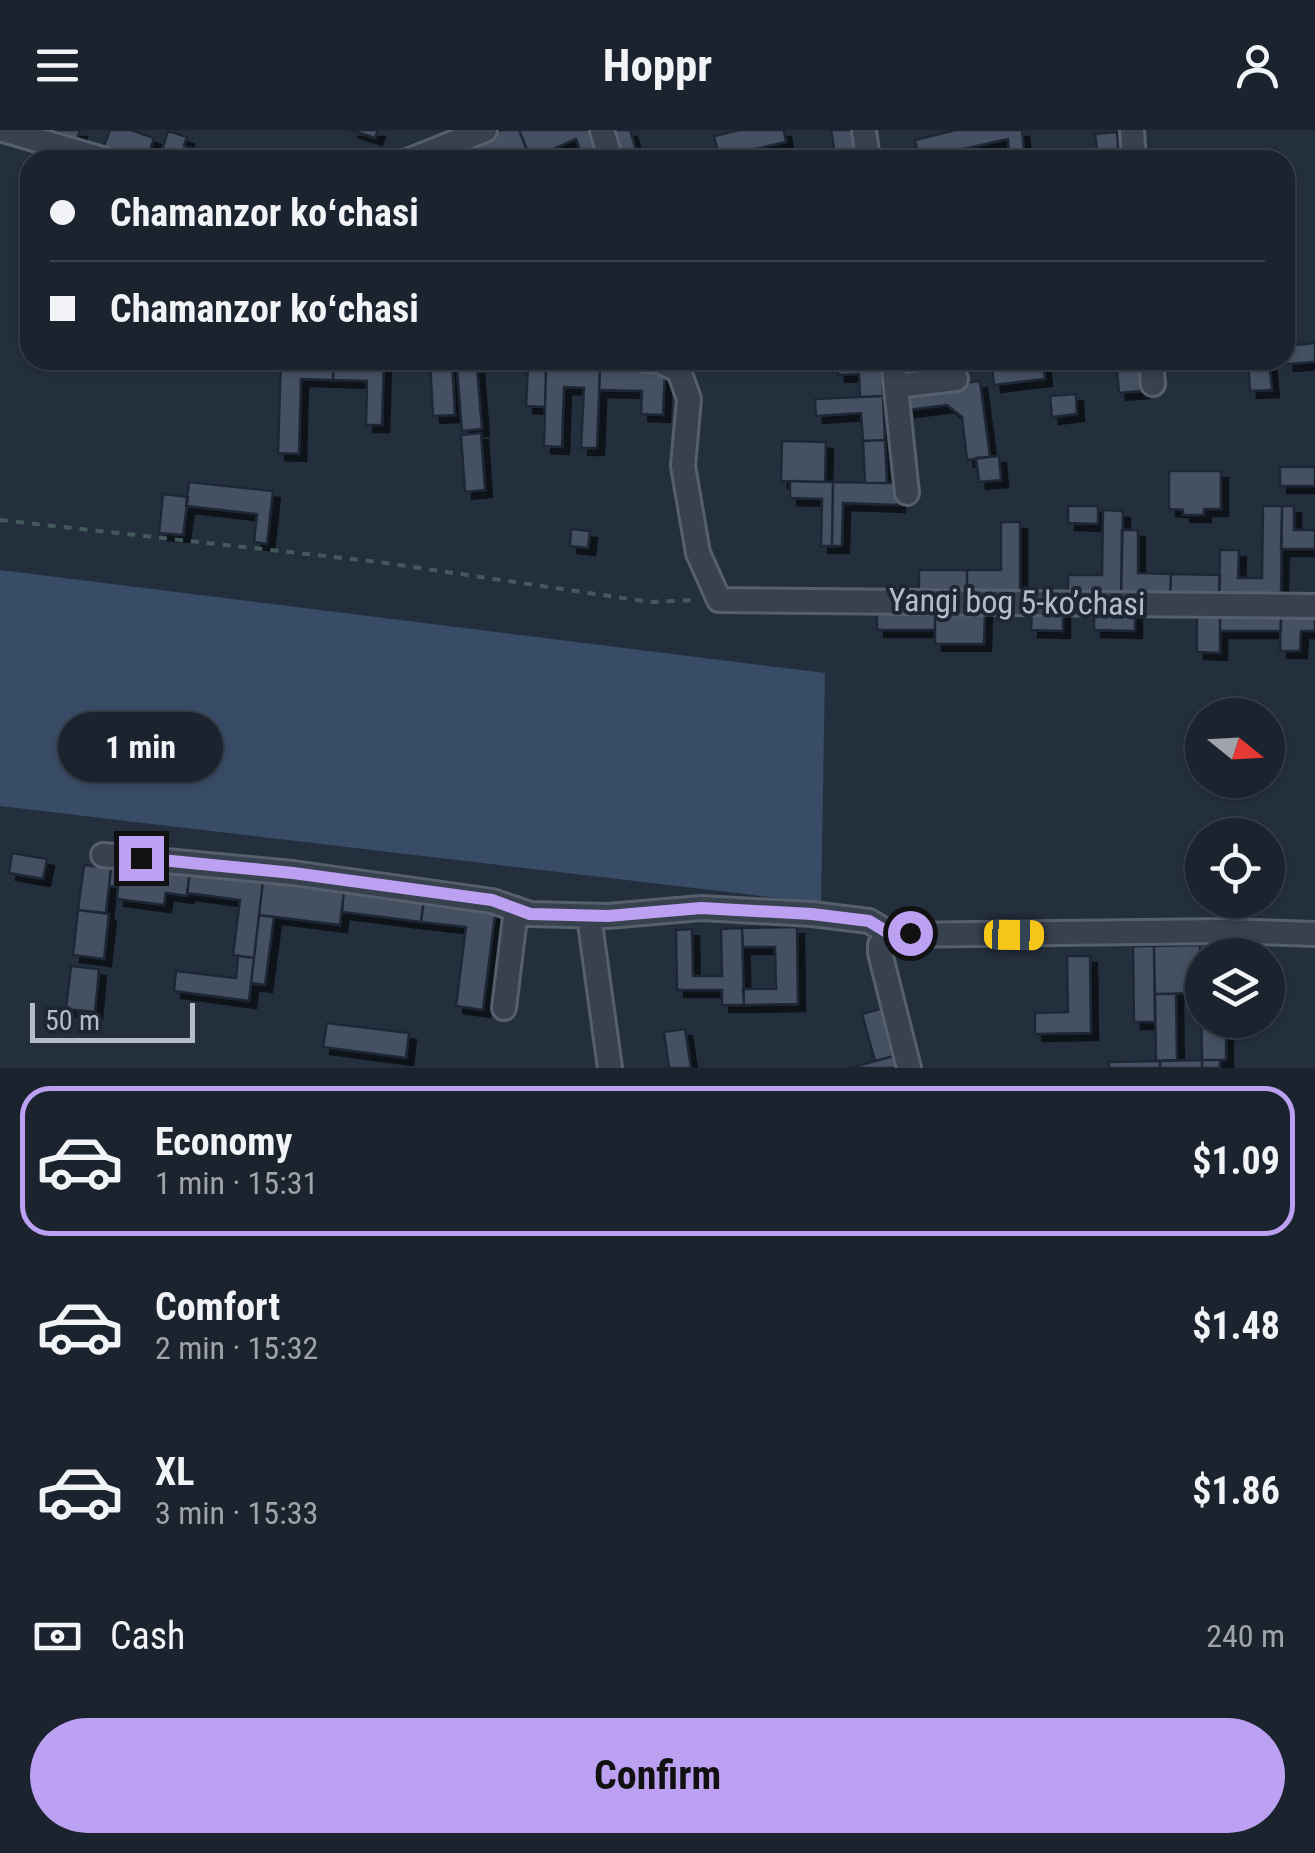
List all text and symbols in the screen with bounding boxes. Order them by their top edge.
icon: menu [30,38,85,93]
icon: person [1230,38,1285,93]
text: Hoppr [603,39,712,92]
text: Chamanzor koʻchasi [110,191,419,235]
text: Chamanzor koʻchasi [110,287,419,331]
street label: Yangi bog 5-koʼchasi [888,581,1146,623]
north arrow [1185,698,1285,798]
map controls [1185,698,1285,1038]
callout: 1 min [58,713,224,783]
text: 1 min [105,728,176,766]
button: locate [1185,818,1285,918]
route end [119,836,164,881]
route start [888,911,933,956]
car [984,919,1044,951]
button: layers [1185,938,1285,1038]
scale bar [30,998,195,1043]
text: 50 m [45,1004,100,1037]
icon: car [35,1116,125,1206]
text: Economy [155,1120,292,1164]
text: $1.09 [1192,1139,1280,1183]
text: 1 min · 15:31 [155,1164,318,1202]
icon: car [35,1281,125,1371]
text: Comfort [155,1285,280,1329]
text: $1.48 [1192,1304,1280,1348]
text: 2 min · 15:32 [155,1329,318,1367]
icon: car [35,1446,125,1536]
text: XL [155,1450,194,1494]
text: $1.86 [1192,1469,1280,1513]
text: 3 min · 15:33 [155,1494,318,1532]
icon: cash [30,1609,85,1664]
text: Cash [110,1614,185,1658]
text: 240 m [1206,1617,1285,1655]
button: Confirm [30,1718,1285,1833]

